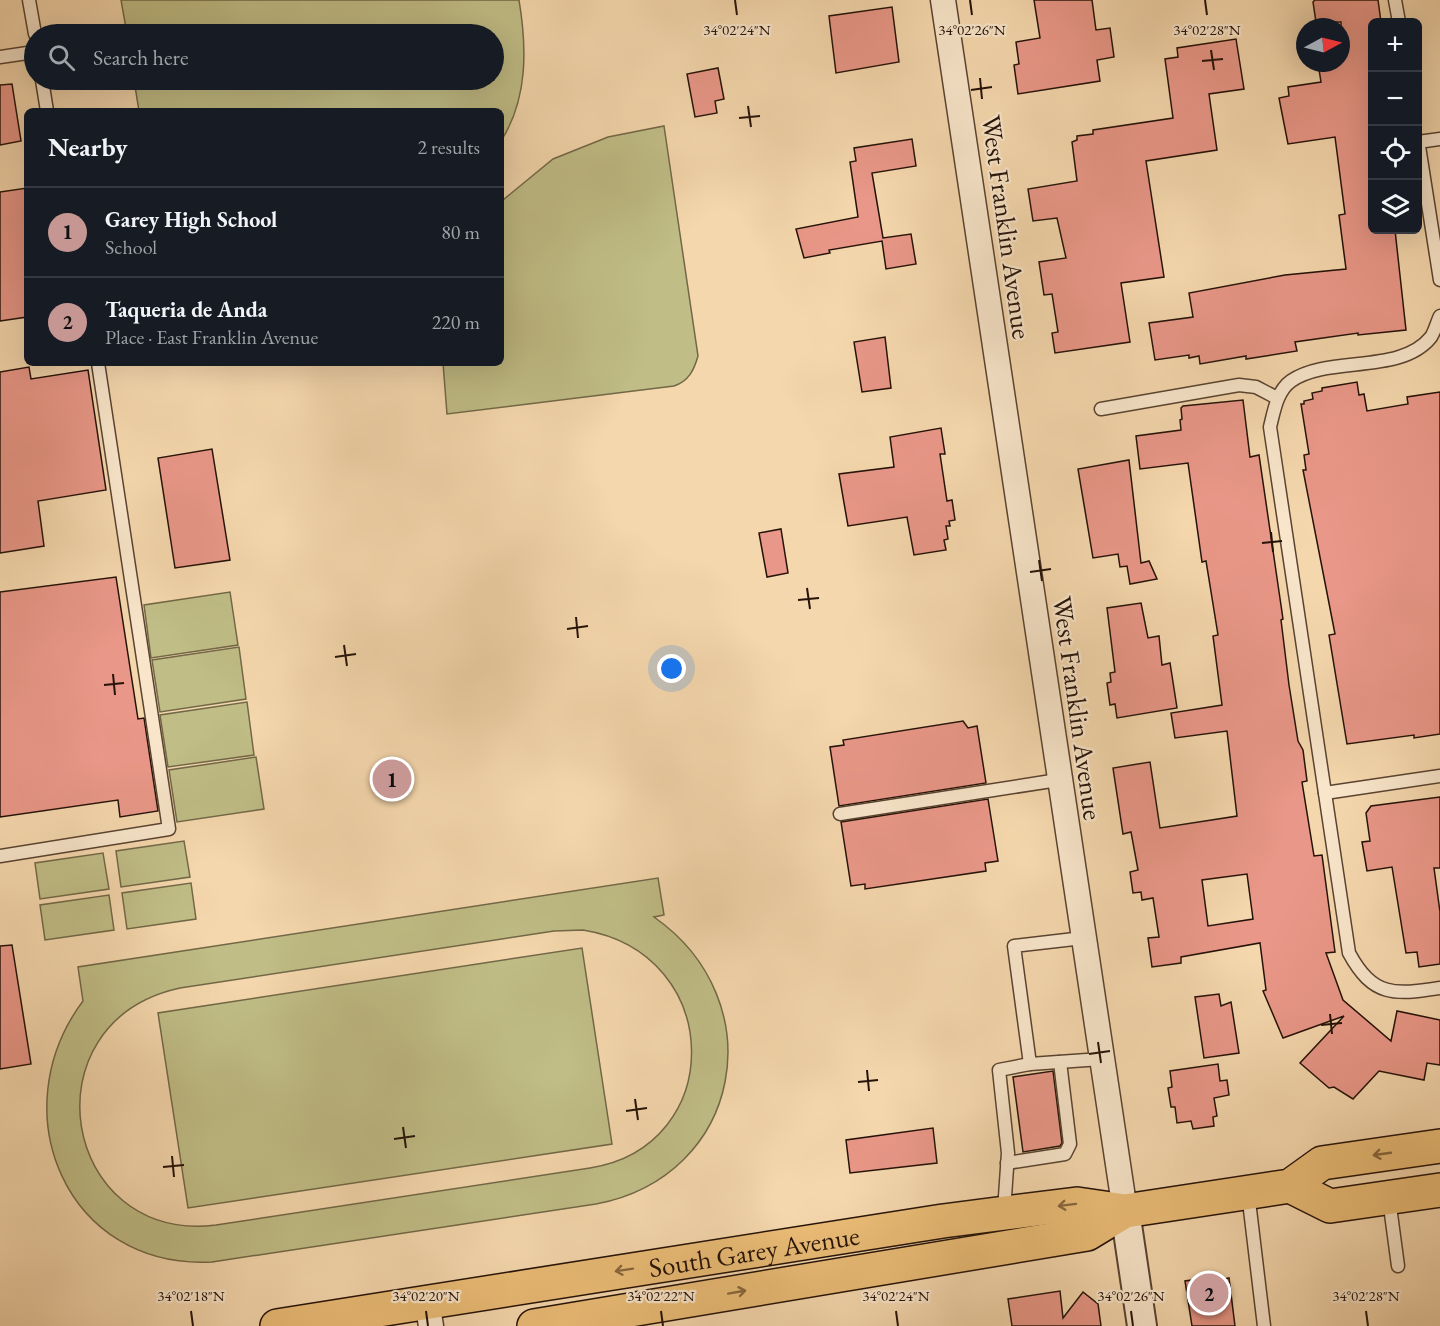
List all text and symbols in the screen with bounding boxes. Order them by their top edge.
north arrow [1296,18,1350,72]
map controls [1368,18,1422,234]
button: + [1368,18,1422,72]
text: 34°02'24"N [703,20,771,39]
text: 34°02'26"N [938,20,1006,39]
text: 34°02'28"N [1173,20,1241,39]
search box [24,24,504,90]
icon: search [45,41,78,74]
text: Search here [93,43,188,72]
button: − [1368,72,1422,126]
street label: West Franklin Avenue [974,113,1040,341]
button: locate [1368,126,1422,180]
text: Nearby [48,130,128,164]
text: 2 results [417,134,480,160]
button: layers [1368,180,1422,234]
text: Garey High School [105,205,277,234]
text: 1 [62,219,73,245]
text: 80 m [441,219,480,245]
text: School [105,234,157,260]
text: Taqueria de Anda [105,295,267,324]
text: 2 [62,309,73,335]
text: 220 m [432,309,480,335]
text: Place · East Franklin Avenue [105,324,318,350]
street label: West Franklin Avenue [1045,594,1111,822]
your location [657,654,686,683]
pin: 1 [372,756,412,802]
one-way arrow [1373,1149,1393,1160]
one-way arrow [1057,1200,1077,1211]
street label: South Garey Avenue [646,1217,862,1285]
one-way arrow [615,1264,635,1275]
pin: 2 [1190,1270,1228,1316]
text: 34°02'18"N [157,1286,225,1305]
text: 34°02'20"N [392,1286,460,1305]
text: 34°02'22"N [627,1286,695,1305]
one-way arrow [727,1286,746,1297]
text: 34°02'24"N [862,1286,930,1305]
text: 34°02'26"N [1097,1286,1165,1305]
text: 34°02'28"N [1332,1286,1400,1305]

